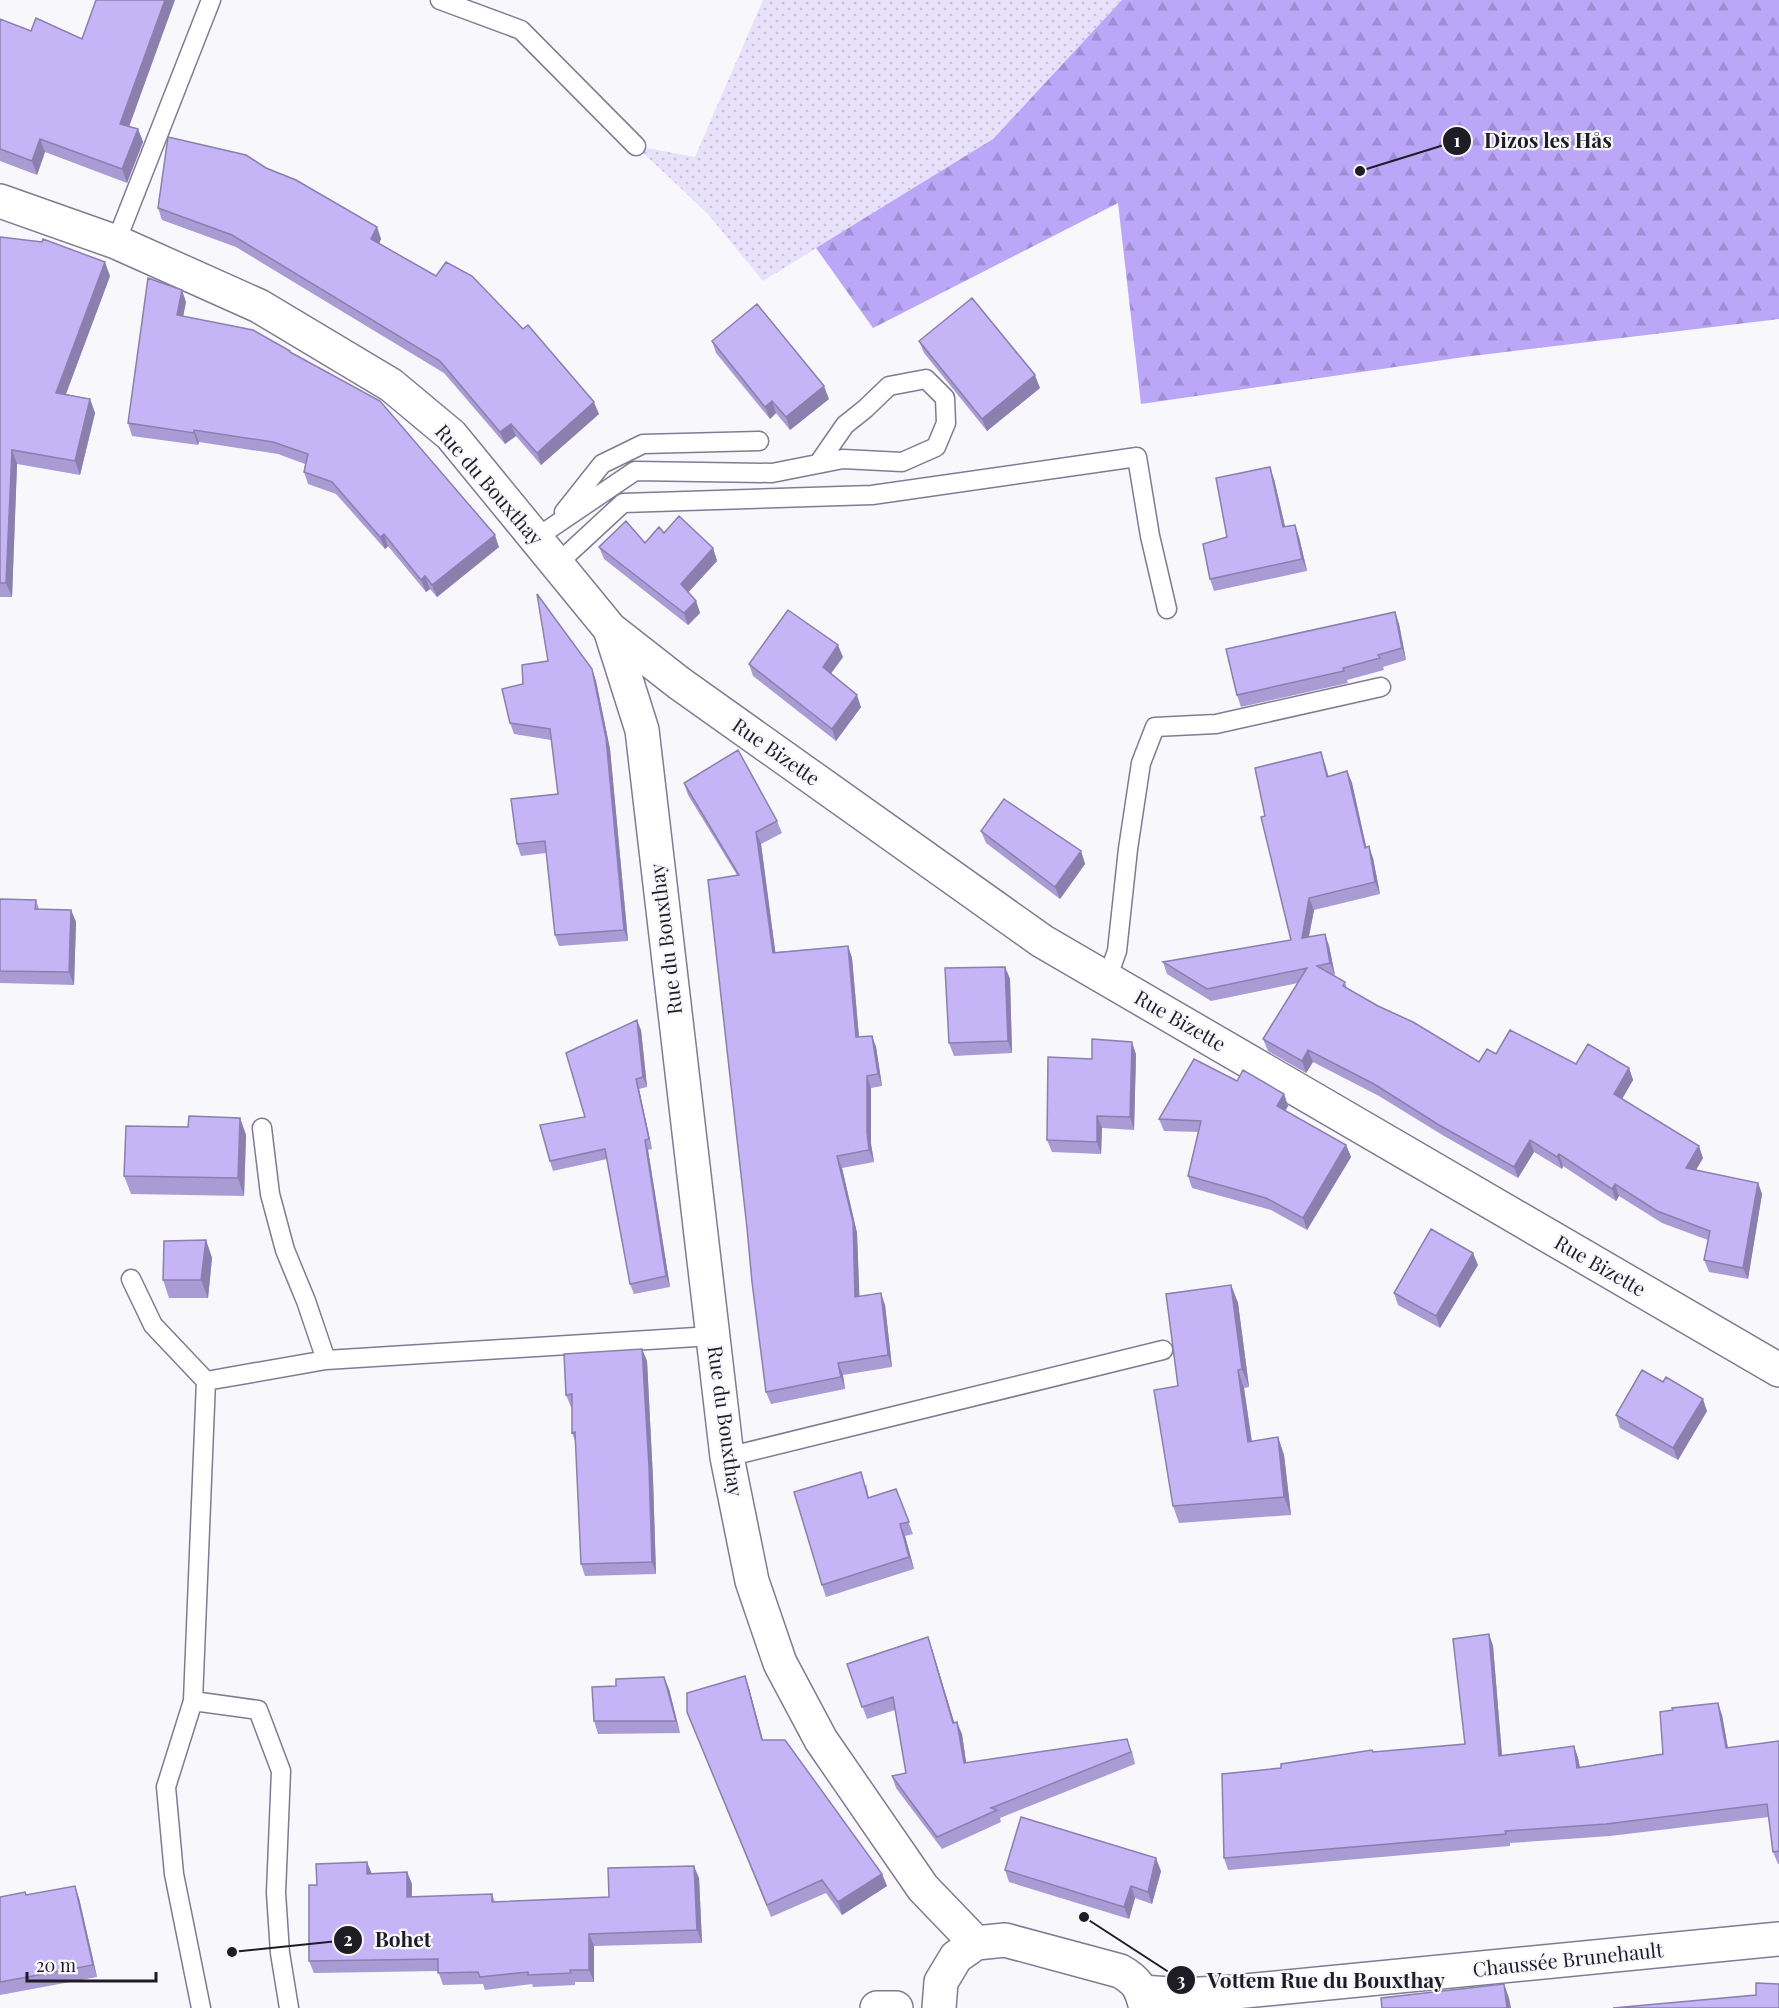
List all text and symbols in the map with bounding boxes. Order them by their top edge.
callout: Dizos les Hås [1442,121,1624,160]
text: Dizos les Hås [1484,125,1612,153]
text: 1 [1454,128,1461,152]
street label: Rue du Bouxthay [430,418,550,550]
street label: Rue Bizette [728,711,826,791]
street label: Rue du Bouxthay [642,862,687,1016]
street label: Rue Bizette [1130,983,1231,1057]
street label: Rue Bizette [1550,1228,1651,1302]
street label: Rue du Bouxthay [703,1344,750,1498]
callout: Bohet [333,1920,443,1959]
text: Bohet [375,1924,432,1952]
text: 2 [343,1927,353,1951]
street label: Chaussée Brunehault [1471,1935,1665,1982]
scale bar [27,1945,156,1983]
text: 20 m [36,1953,76,1977]
callout: Vottem Rue du Bouxthay [1166,1961,1457,2000]
text: Vottem Rue du Bouxthay [1206,1965,1445,1993]
text: 3 [1177,1968,1186,1992]

